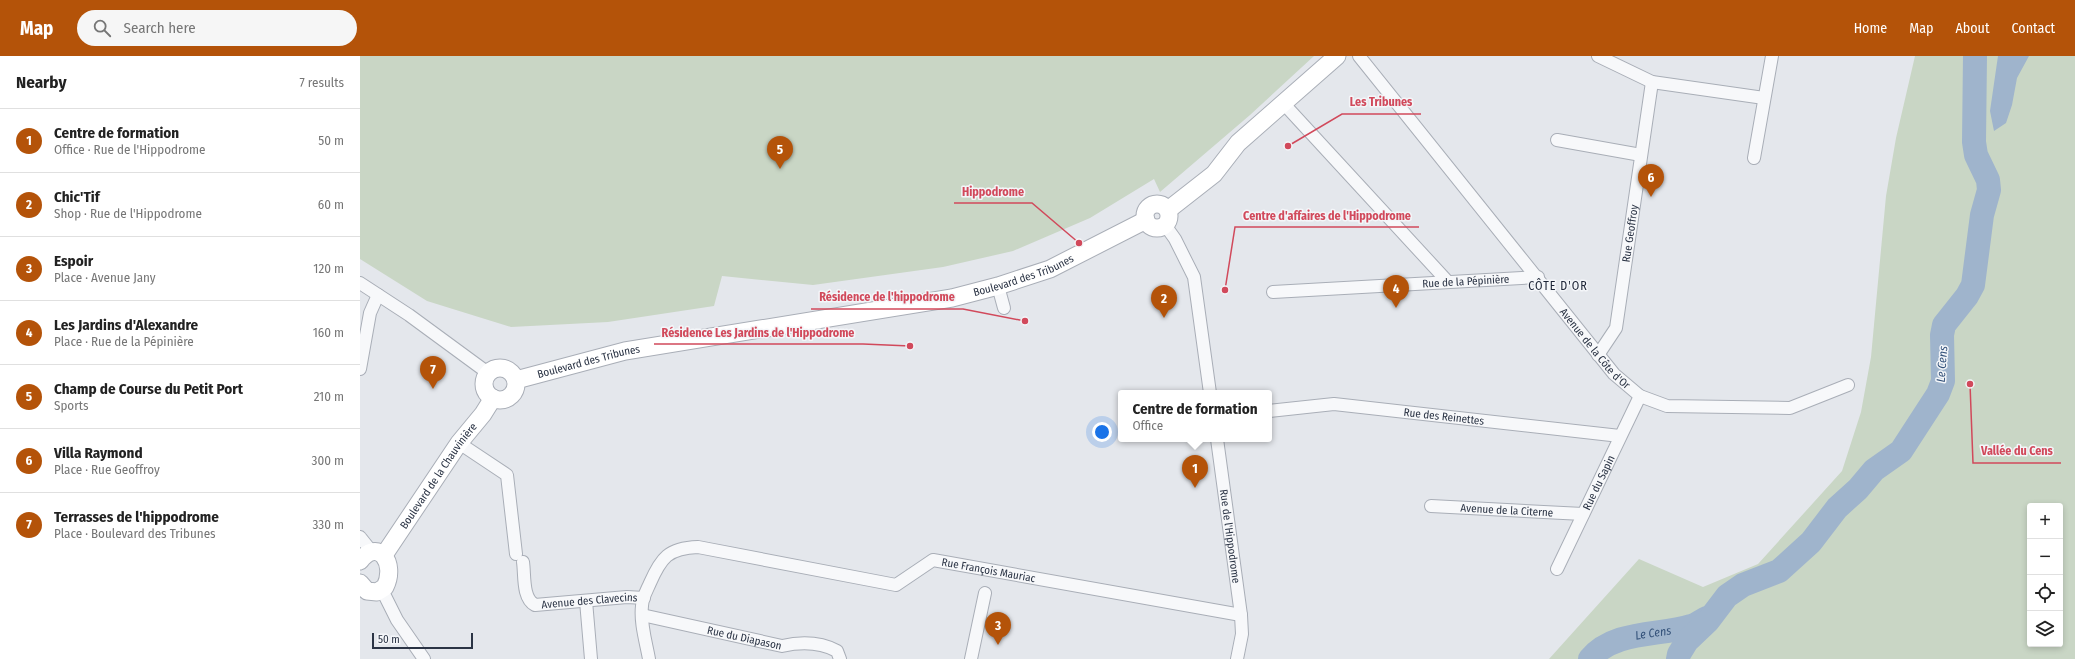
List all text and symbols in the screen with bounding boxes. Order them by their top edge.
search box [77,10,357,46]
text: Map [20,17,53,40]
icon: search [91,17,113,39]
text: Search here [123,19,196,37]
text: Home [1854,20,1887,37]
text: Map [1909,20,1933,37]
text: About [1955,20,1990,37]
text: Contact [2012,20,2055,37]
text: Nearby [16,72,67,93]
text: 7 results [300,75,344,90]
callout: Les Tribunes [1342,90,1421,114]
text: Les Tribunes [1350,95,1413,109]
text: Centre de formation [54,124,179,142]
text: 1 [26,133,32,148]
text: 50 m [318,133,344,148]
pin: 5 [767,136,793,169]
text: Office · Rue de l'Hippodrome [54,142,205,157]
pin: 6 [1638,164,1664,197]
callout: Hippodrome [954,179,1032,203]
text: Hippodrome [962,185,1024,199]
text: Chic'Tif [54,188,100,206]
text: 2 [26,197,32,212]
text: 60 m [318,197,344,212]
callout: Centre d'affaires de l'Hippodrome [1235,203,1419,227]
street label: Rue Geoffroy [1620,204,1641,263]
text: Shop · Rue de l'Hippodrome [54,206,202,221]
text: Centre d'affaires de l'Hippodrome [1243,209,1411,223]
text: Espoir [54,252,93,270]
street label: Boulevard des Tribunes [972,252,1076,299]
text: 3 [26,261,32,276]
text: 120 m [313,261,344,276]
text: Place · Avenue Jany [54,270,156,285]
street label: Rue de la Pépinière [1422,273,1510,291]
pin: 4 [1383,275,1409,308]
district label: CÔTE D'OR [1528,278,1588,293]
callout: Résidence de l'hippodrome [811,285,963,309]
pin: 2 [1151,285,1177,318]
text: Résidence de l'hippodrome [819,290,955,304]
street label: Avenue de la Côte d'Or [1557,306,1633,392]
text: Les Jardins d'Alexandre [54,316,198,334]
callout: Résidence Les Jardins de l'Hippodrome [654,320,863,344]
text: 4 [26,325,32,340]
text: 160 m [313,325,344,340]
text: Résidence Les Jardins de l'Hippodrome [662,326,854,340]
text: Place · Rue de la Pépinière [54,334,194,349]
street label: Boulevard des Tribunes [536,343,641,381]
water label: Le Cens [1934,345,1950,383]
pin: 7 [420,356,446,389]
text: Champ de Course du Petit Port [54,380,243,398]
text: 5 [26,389,32,404]
text: 210 m [314,389,344,404]
popup [1118,390,1272,442]
text: Sports [54,398,89,413]
text: Centre de formation [1132,400,1258,418]
street label: Rue des Reinettes [1403,406,1485,428]
text: Office [1132,418,1163,433]
street label: Boulevard de la Chauvinière [397,421,480,531]
your location [1092,422,1112,442]
callout: Vallée du Cens [1973,439,2061,463]
text: Villa Raymond [54,444,143,462]
text: Vallée du Cens [1980,444,2054,458]
text: 6 [26,453,32,468]
text: 300 m [312,453,344,468]
street label: Rue du Sapin [1580,453,1618,512]
pin: 1 [1182,455,1208,488]
text: Place · Rue Geoffroy [54,462,160,477]
street label: Rue de l'Hippodrome [1217,488,1243,584]
street label: Avenue de la Citerne [1460,502,1554,519]
map controls [2027,503,2063,647]
button: + [2027,503,2063,539]
text: Terrasses de l'hippodrome [54,508,219,526]
text: 7 [26,517,32,532]
text: 330 m [312,517,344,532]
text: Place · Boulevard des Tribunes [54,526,216,541]
button: − [2027,539,2063,575]
street label: Rue François Mauriac [941,556,1037,585]
button: locate [2027,575,2063,611]
street label: Avenue des Clavecins [541,591,638,611]
button: layers [2027,611,2063,647]
pin: 3 [985,612,1011,645]
water label: Le Cens [1634,623,1672,643]
street label: Rue du Diapason [706,624,783,653]
scale bar [372,631,473,650]
text: 50 m [378,633,400,646]

